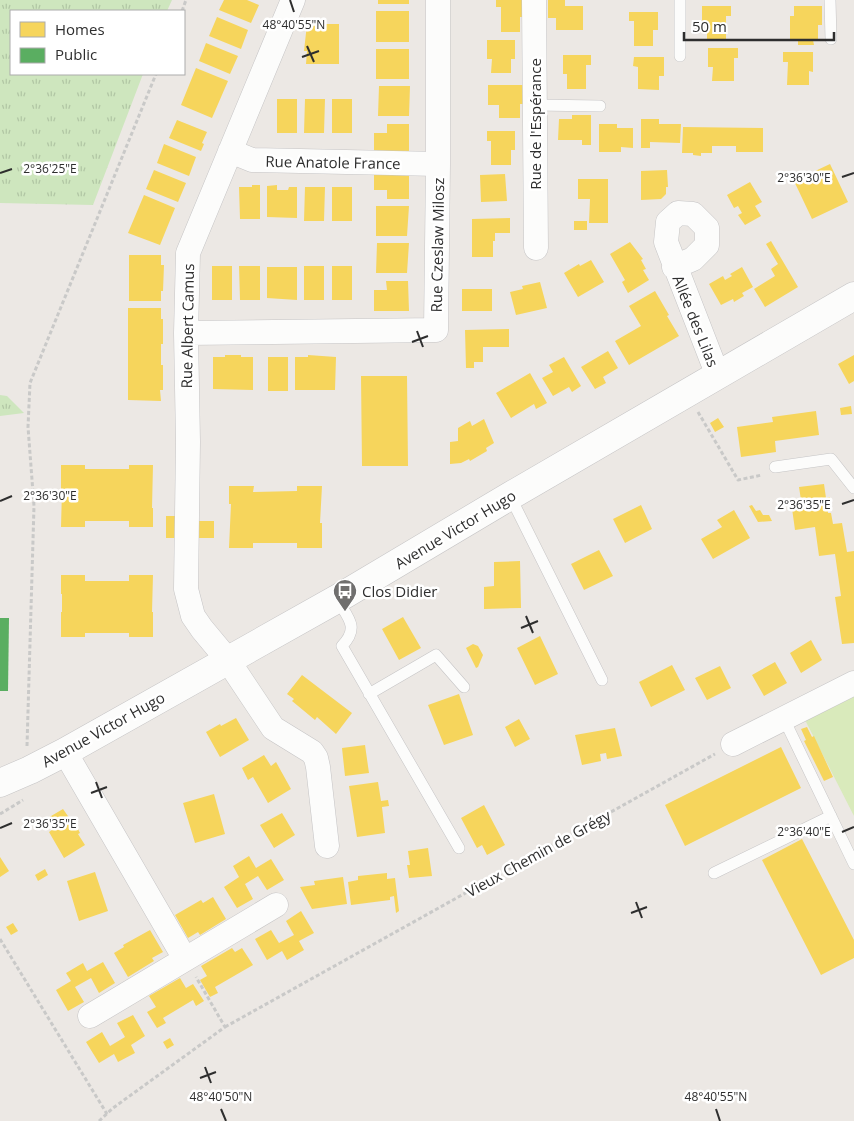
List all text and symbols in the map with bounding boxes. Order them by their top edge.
legend [10,10,185,75]
scale bar [684,10,834,42]
text: 48°40'55"N [263,16,325,33]
text: 50 m [692,16,727,36]
text: Homes [55,19,105,39]
text: Public [55,44,97,64]
street label: Rue de l'Espérance [525,58,545,190]
street label: Rue Anatole France [265,151,401,173]
text: 2°36'25"E [23,160,77,177]
text: 2°36'30"E [777,169,831,186]
street label: Rue Czeslaw Milosz [426,177,448,313]
street label: Rue Albert Camus [176,263,198,389]
street label: Allée des Lilas [668,272,724,370]
street label: Avenue Victor Hugo [391,485,519,573]
text: 2°36'30"E [23,487,77,504]
text: 2°36'35"E [777,496,831,513]
bus stop icon: Clos Didier [332,578,358,612]
place label: Clos Didier [362,581,438,601]
street label: Avenue Victor Hugo [38,687,168,771]
street label: Vieux Chemin de Grégy [462,805,614,901]
text: 2°36'35"E [23,815,77,832]
text: 2°36'40"E [777,823,831,840]
text: 48°40'50"N [190,1088,252,1105]
text: 48°40'55"N [685,1088,747,1105]

